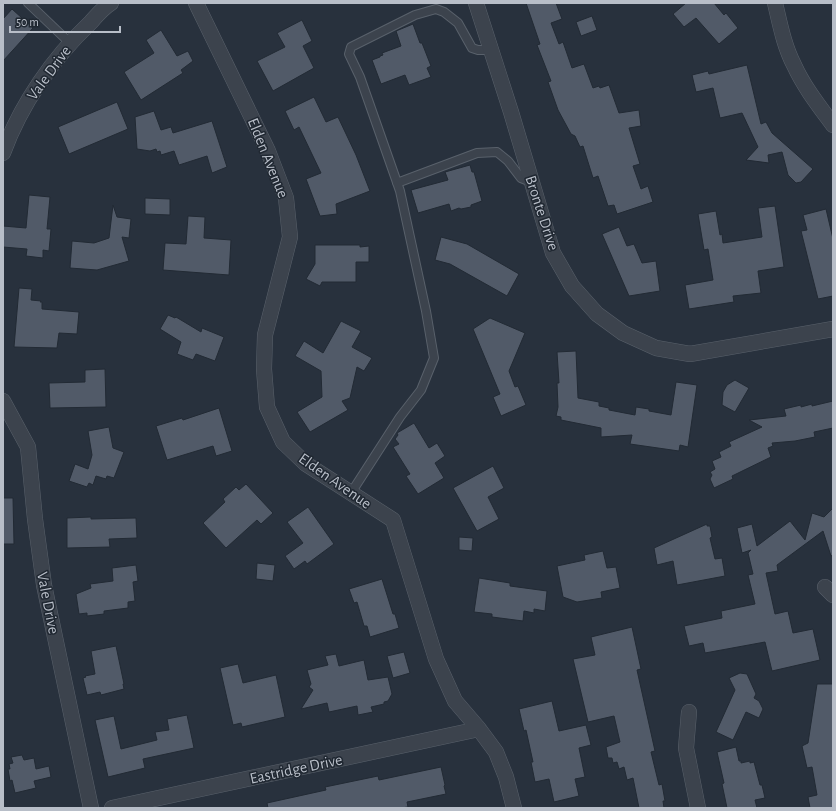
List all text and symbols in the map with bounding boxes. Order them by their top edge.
scale bar [10,8,120,34]
text: 50 m [16,16,39,28]
street label: Vale Drive [24,43,74,103]
street label: Elden Avenue [245,116,291,200]
street label: Bronte Drive [522,174,562,252]
street label: Elden Avenue [296,450,374,512]
street label: Vale Drive [34,571,62,635]
street label: Eastridge Drive [248,751,344,787]

